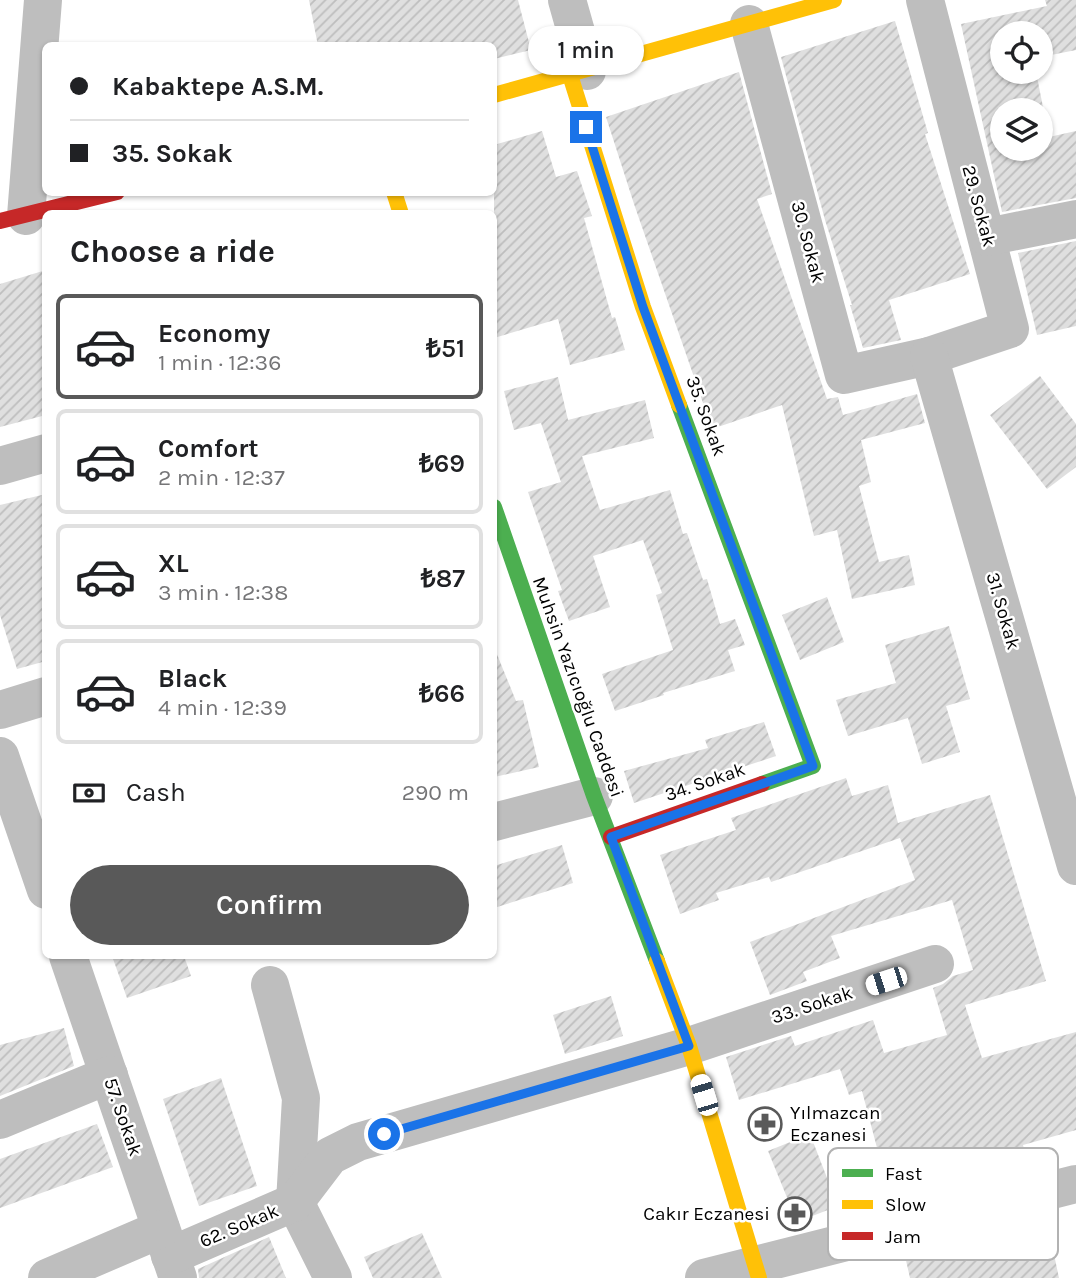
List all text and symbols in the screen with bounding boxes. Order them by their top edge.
map controls [990,21,1053,161]
button: locate [990,21,1053,84]
callout: 1 min [528,25,644,74]
text: 1 min [557,37,615,64]
text: Kabaktepe A.S.M. [112,71,323,102]
button: layers [990,98,1053,161]
route end [570,111,602,143]
text: 35. Sokak [112,138,233,169]
street label: 29. Sokak [958,163,1001,250]
street label: 30. Sokak [786,199,830,286]
text: Choose a ride [70,233,275,270]
icon: car [74,315,137,378]
text: Economy [158,318,270,349]
text: ₺51 [426,333,465,364]
text: 1 min · 12:36 [158,349,281,376]
street label: 35. Sokak [681,373,731,459]
icon: car [74,430,137,493]
text: Comfort [158,433,259,464]
text: ₺69 [419,448,465,479]
text: 2 min · 12:37 [158,464,285,491]
icon: car [74,545,137,608]
text: XL [158,548,189,579]
text: ₺87 [421,563,465,594]
street label: 31. Sokak [982,570,1025,652]
street label: Muhsin Yazıcıoğlu Caddesi [528,574,628,800]
text: 3 min · 12:38 [158,579,288,606]
icon: car [74,660,137,723]
text: Black [158,663,227,694]
text: ₺66 [419,678,465,709]
text: 4 min · 12:39 [158,694,287,721]
street label: 34. Sokak [662,758,748,806]
icon: cash [70,774,108,812]
text: Cash [126,777,186,808]
text: 290 m [402,779,469,806]
button: Confirm [70,865,469,945]
car [863,965,910,997]
street label: 33. Sokak [769,981,856,1028]
car [688,1072,721,1118]
street label: 57. Sokak [99,1075,147,1159]
place label: Yılmazcan Eczanesi [790,1102,880,1146]
pharmacy icon: Yılmazcan Eczanesi [746,1105,784,1143]
route start [368,1118,400,1150]
legend [828,1148,1058,1260]
text: Fast [885,1163,922,1185]
text: Slow [885,1194,926,1216]
pharmacy icon: Cakır Eczanesi [776,1195,814,1233]
street label: 62. Sokak [196,1199,282,1252]
place label: Cakır Eczanesi [643,1203,770,1225]
text: Jam [885,1226,921,1248]

